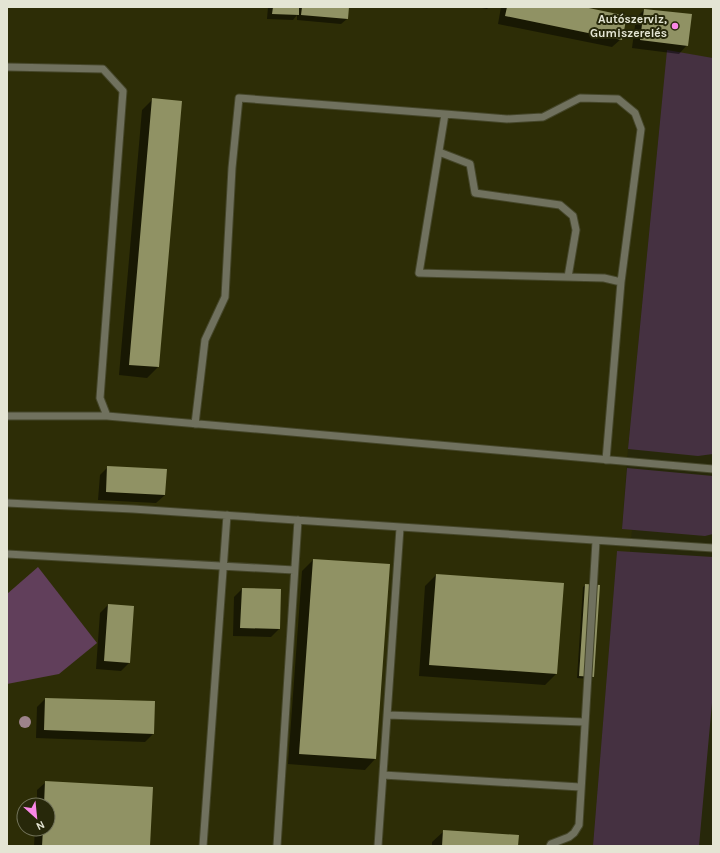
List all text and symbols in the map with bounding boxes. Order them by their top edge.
place label: Autószerviz, Gumiszerelés [590,12,667,40]
marker: Autószerviz, Gumiszerelés [670,21,680,31]
north arrow [16,797,56,837]
text: N [34,818,47,833]

